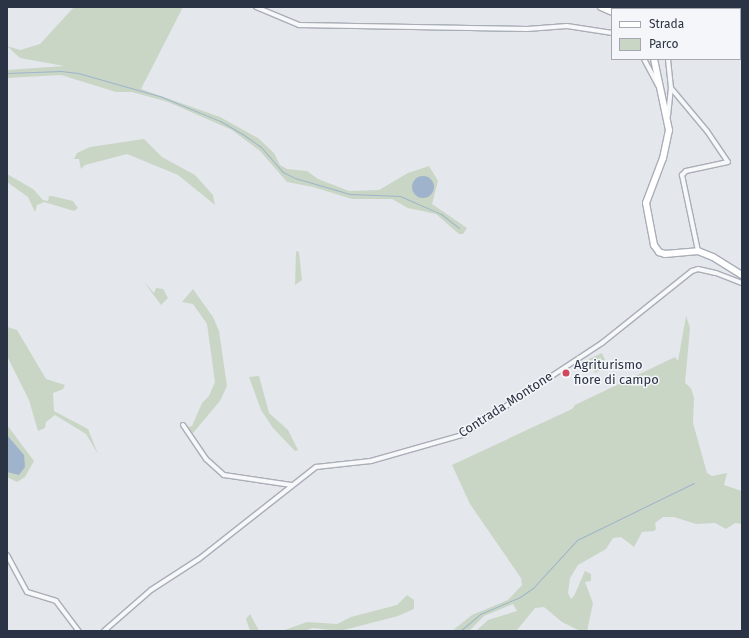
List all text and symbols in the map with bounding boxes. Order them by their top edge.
legend [611,8,741,60]
text: Strada [649,17,684,31]
text: Parco [649,37,679,51]
place label: Agriturismo fiore di campo [574,358,659,389]
marker: Agriturismo fiore di campo [561,368,571,378]
street label: Contrada Montone [456,369,556,441]

